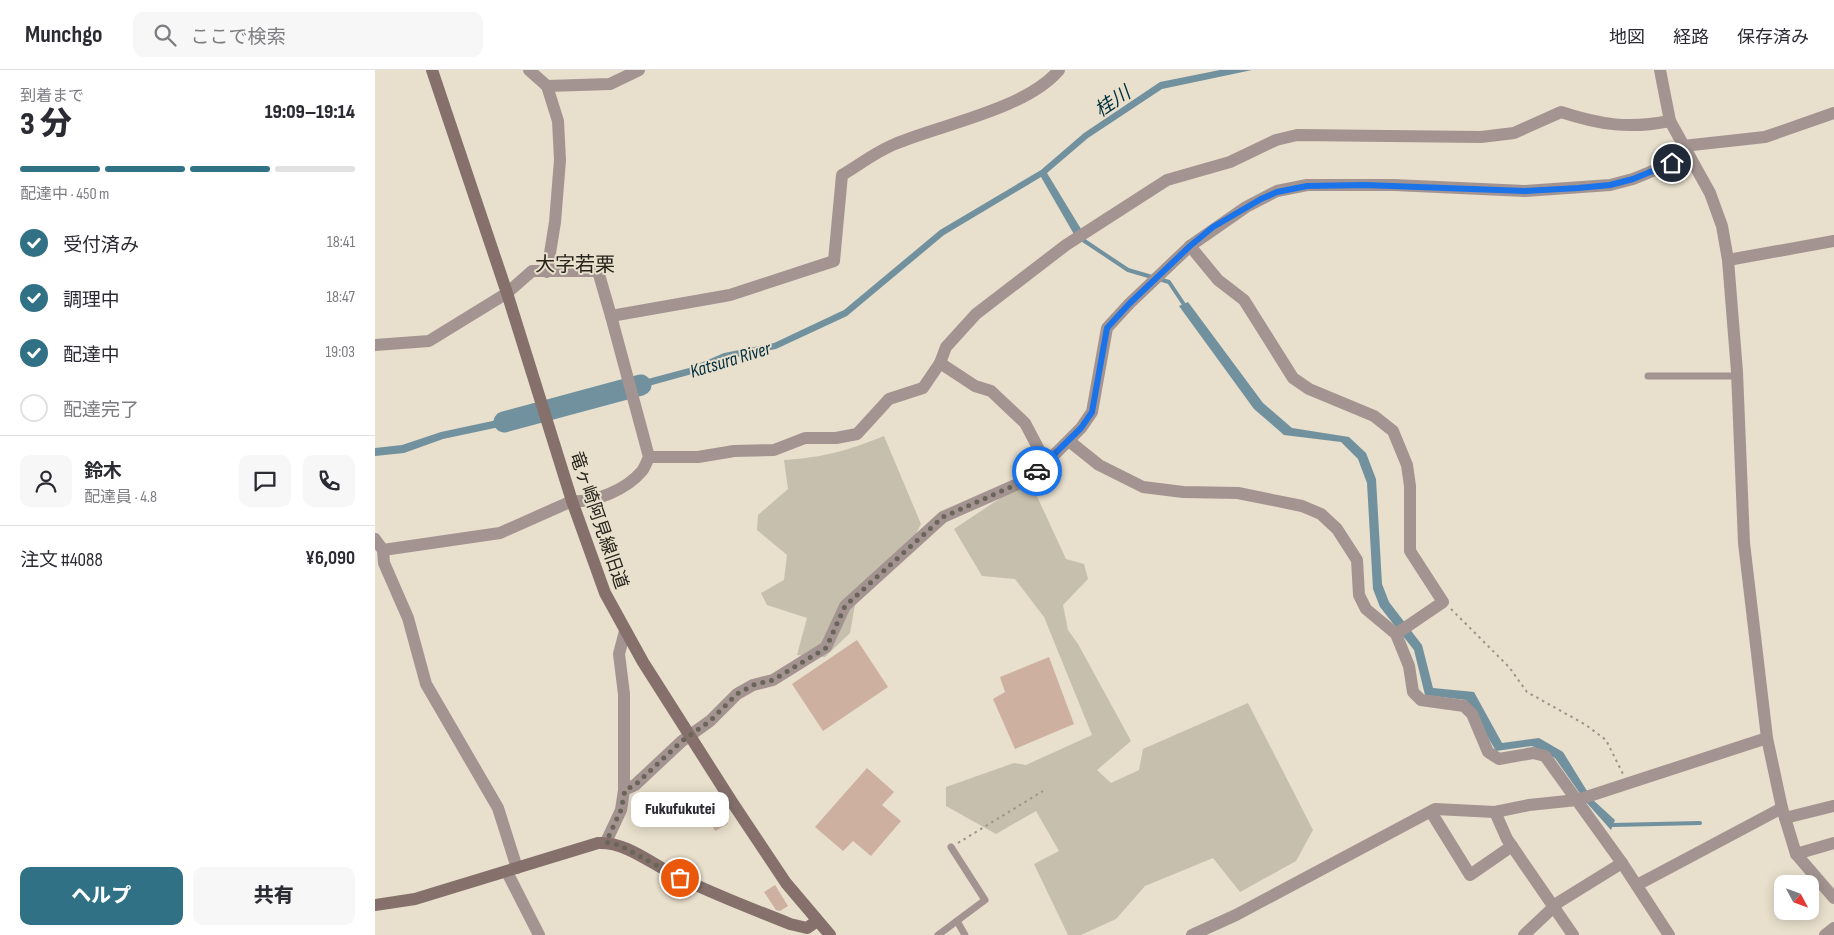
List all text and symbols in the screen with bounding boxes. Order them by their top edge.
search box [133,12,483,57]
text: Munchgo [25,20,103,49]
icon: search [151,21,179,49]
text: ここで検索 [191,26,286,49]
text: 地図 [1609,27,1645,48]
text: 経路 [1673,27,1709,48]
text: 保存済み [1737,27,1809,48]
water label: 桂川 [1091,81,1137,122]
text: 到着まで [20,87,84,106]
text: 19:09–19:14 [265,101,355,124]
text: 3 分 [20,105,72,144]
pin [1651,142,1693,184]
icon: home [1658,149,1686,177]
text: 配達中 · 450 m [20,185,109,204]
icon: check [20,229,48,257]
text: 18:41 [327,233,355,252]
text: 受付済み [63,234,139,257]
district label: 大字若栗 [535,253,615,277]
icon: check [20,284,48,312]
text: 18:47 [326,288,355,307]
text: 調理中 [63,289,120,312]
water label: Katsura River [687,337,774,384]
icon: check [20,339,48,367]
text: 19:03 [325,343,355,362]
text: 配達中 [63,344,120,367]
text: 配達完了 [63,399,139,422]
courier [1012,446,1062,496]
street label: 竜ヶ崎阿見線旧道 [565,449,632,592]
button: person [20,455,72,507]
button: chat [239,455,291,507]
button: phone [303,455,355,507]
icon: car [1023,457,1051,485]
text: 鈴木 [84,460,122,483]
text: 配達員 · 4.8 [84,488,157,507]
text: ¥6,090 [305,547,355,570]
text: 注文 #4088 [20,549,103,572]
callout: Fukufukutei [631,793,729,828]
text: Fukufukutei [645,800,715,819]
pin [659,857,701,899]
icon: bag [666,864,694,892]
button: ヘルプ [20,867,183,925]
button: 共有 [193,867,355,925]
north arrow [1774,875,1819,920]
map controls [1774,875,1819,920]

